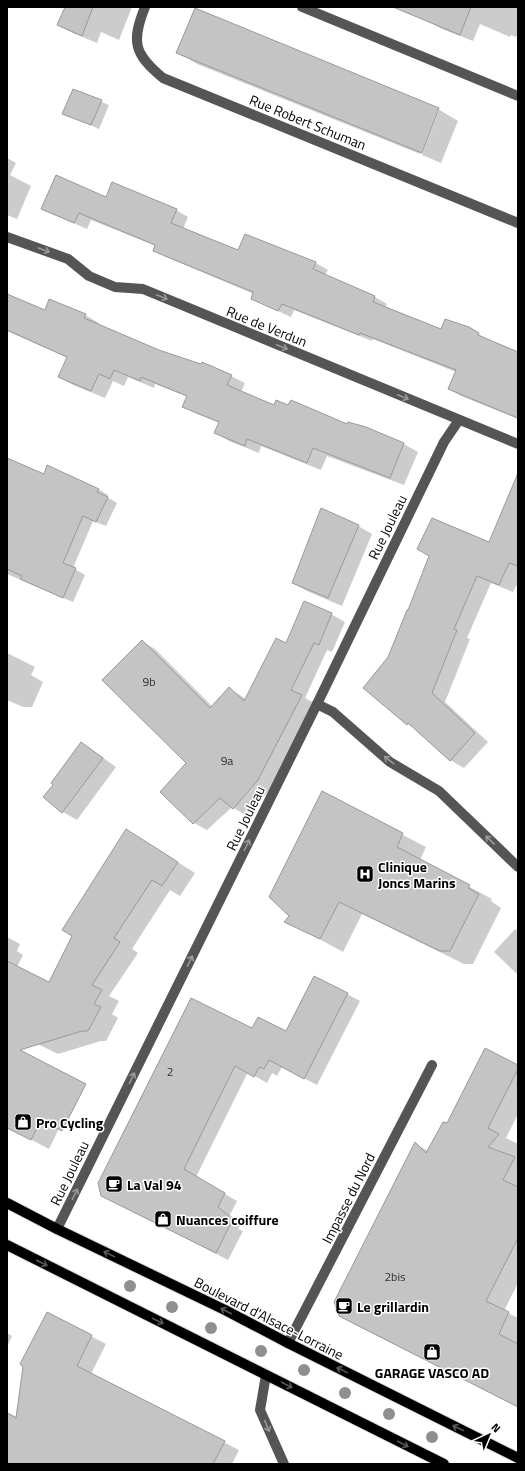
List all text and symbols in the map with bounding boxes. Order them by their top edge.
street label: Rue Robert Schuman [246,89,370,155]
one-way arrow [37,247,50,254]
one-way arrow [156,294,168,302]
street label: Rue de Verdun [223,300,311,352]
one-way arrow [276,344,288,351]
one-way arrow [396,393,408,401]
street label: Rue Jouleau [362,491,412,563]
house number: 9b [142,672,156,691]
house number: 9a [221,751,233,770]
one-way arrow [383,756,394,765]
street label: Rue Jouleau [220,782,270,854]
one-way arrow [485,835,495,845]
one-way arrow [244,839,251,851]
place label: Clinique Joncs Marins [378,856,456,893]
hospital icon: Clinique Joncs Marins [355,864,375,884]
one-way arrow [187,955,194,967]
house number: 2 [167,1062,173,1081]
one-way arrow [129,1072,136,1084]
shop icon: Pro Cycling [13,1112,33,1132]
place label: Pro Cycling [36,1112,104,1133]
street label: Rue Jouleau [44,1137,94,1209]
street label: Impasse du Nord [316,1149,380,1247]
cafe icon: La Val 94 [104,1174,124,1194]
place label: La Val 94 [127,1174,182,1195]
one-way arrow [71,1189,79,1201]
shop icon: Nuances coiffure [153,1209,173,1229]
place label: Nuances coiffure [176,1209,279,1230]
one-way arrow [103,1250,115,1257]
one-way arrow [36,1260,48,1267]
house number: 2bis [384,1267,406,1286]
street label: Boulevard d'Alsace-Lorraine [191,1271,347,1365]
cafe icon: Le grillardin [334,1296,354,1316]
place label: Le grillardin [357,1296,429,1317]
one-way arrow [220,1307,232,1314]
one-way arrow [152,1318,164,1325]
shop icon: GARAGE VASCO AD [422,1342,442,1362]
place label: GARAGE VASCO AD [375,1362,489,1383]
one-way arrow [336,1366,348,1373]
one-way arrow [281,1382,293,1389]
north arrow [469,1415,509,1455]
one-way arrow [264,1419,272,1431]
text: N [488,1419,504,1436]
one-way arrow [452,1424,464,1431]
one-way arrow [397,1441,409,1448]

